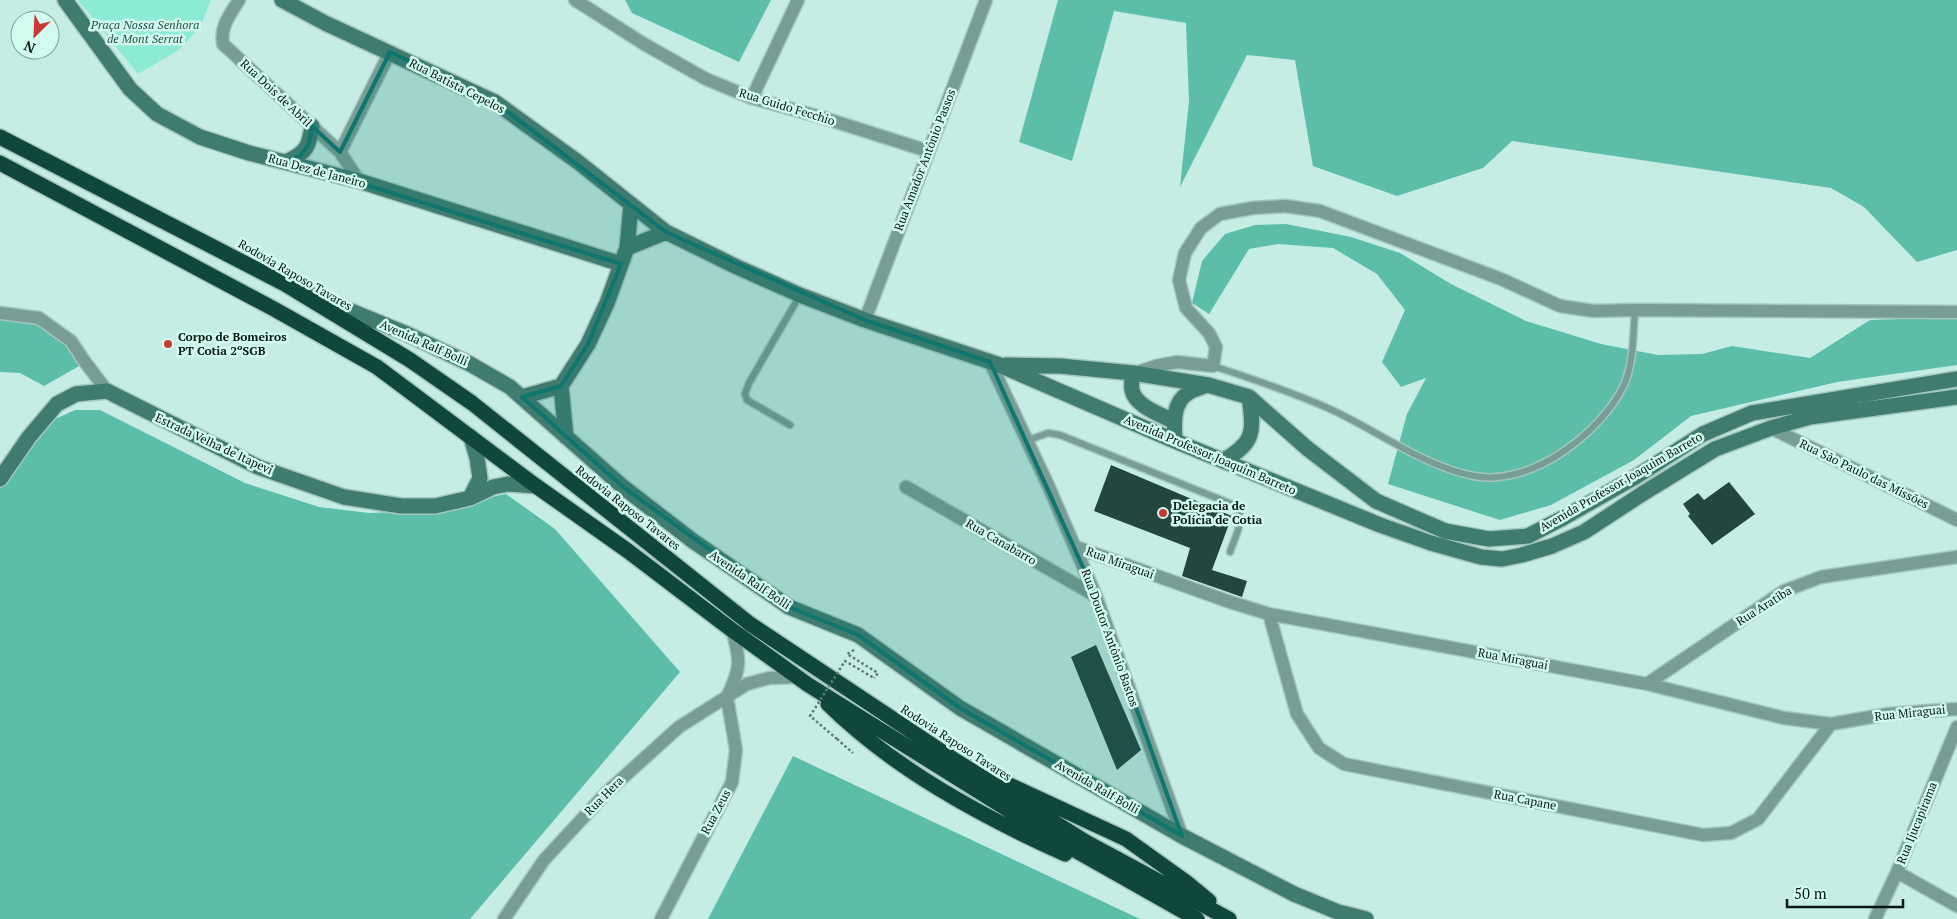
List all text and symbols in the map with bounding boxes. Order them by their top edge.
north arrow [10,10,60,60]
park label: Praça Nossa Senhora de Mont Serrat [90,17,199,46]
text: N [20,36,38,58]
street label: Rua Batista Cepelos [407,55,508,116]
street label: Rua Dois de Abril [237,56,315,130]
street label: Rua Guido Fecchio [737,85,837,128]
street label: Rua Amador Antônio Passos [891,87,959,233]
street label: Rua Dez de Janeiro [267,150,368,191]
street label: Rodovia Raposo Tavares [236,236,355,313]
street label: Avenida Ralf Bolli [378,316,471,369]
place label: Corpo de Bomeiros PT Cotia 2ºSGB [178,329,287,358]
marker: Corpo de Bomeiros PT Cotia 2ºSGB [162,338,174,350]
street label: Estrada Velha de Itapevi [153,410,276,478]
street label: Avenida Professor Joaquim Barreto [1122,411,1299,498]
street label: Avenida Professor Joaquim Barreto [1537,429,1705,534]
street label: Rua São Paulo das Missões [1797,436,1931,511]
street label: Rodovia Raposo Tavares [573,462,684,553]
place label: Delegacia de Polícia de Cotia [1173,498,1262,527]
marker: Delegacia de Polícia de Cotia [1157,507,1169,519]
street label: Rua Canabarro [963,515,1039,568]
street label: Rua Miraguai [1084,543,1156,582]
street label: Avenida Ralf Bolli [707,547,794,613]
street label: Rua Doutor Antônio Bastos [1079,567,1142,709]
street label: Rua Aratiba [1733,583,1794,629]
street label: Rua Miraguai [1477,644,1550,673]
street label: Rodovia Raposo Tavares [898,701,1014,784]
street label: Rua Miraguai [1874,701,1946,724]
street label: Avenida Ralf Bolli [1052,756,1142,817]
street label: Rua Hera [581,773,626,818]
street label: Rua Ijucapirama [1893,780,1940,866]
street label: Rua Capane [1493,786,1558,813]
street label: Rua Zeus [698,787,734,837]
scale bar [1787,876,1903,908]
text: 50 m [1794,883,1827,903]

